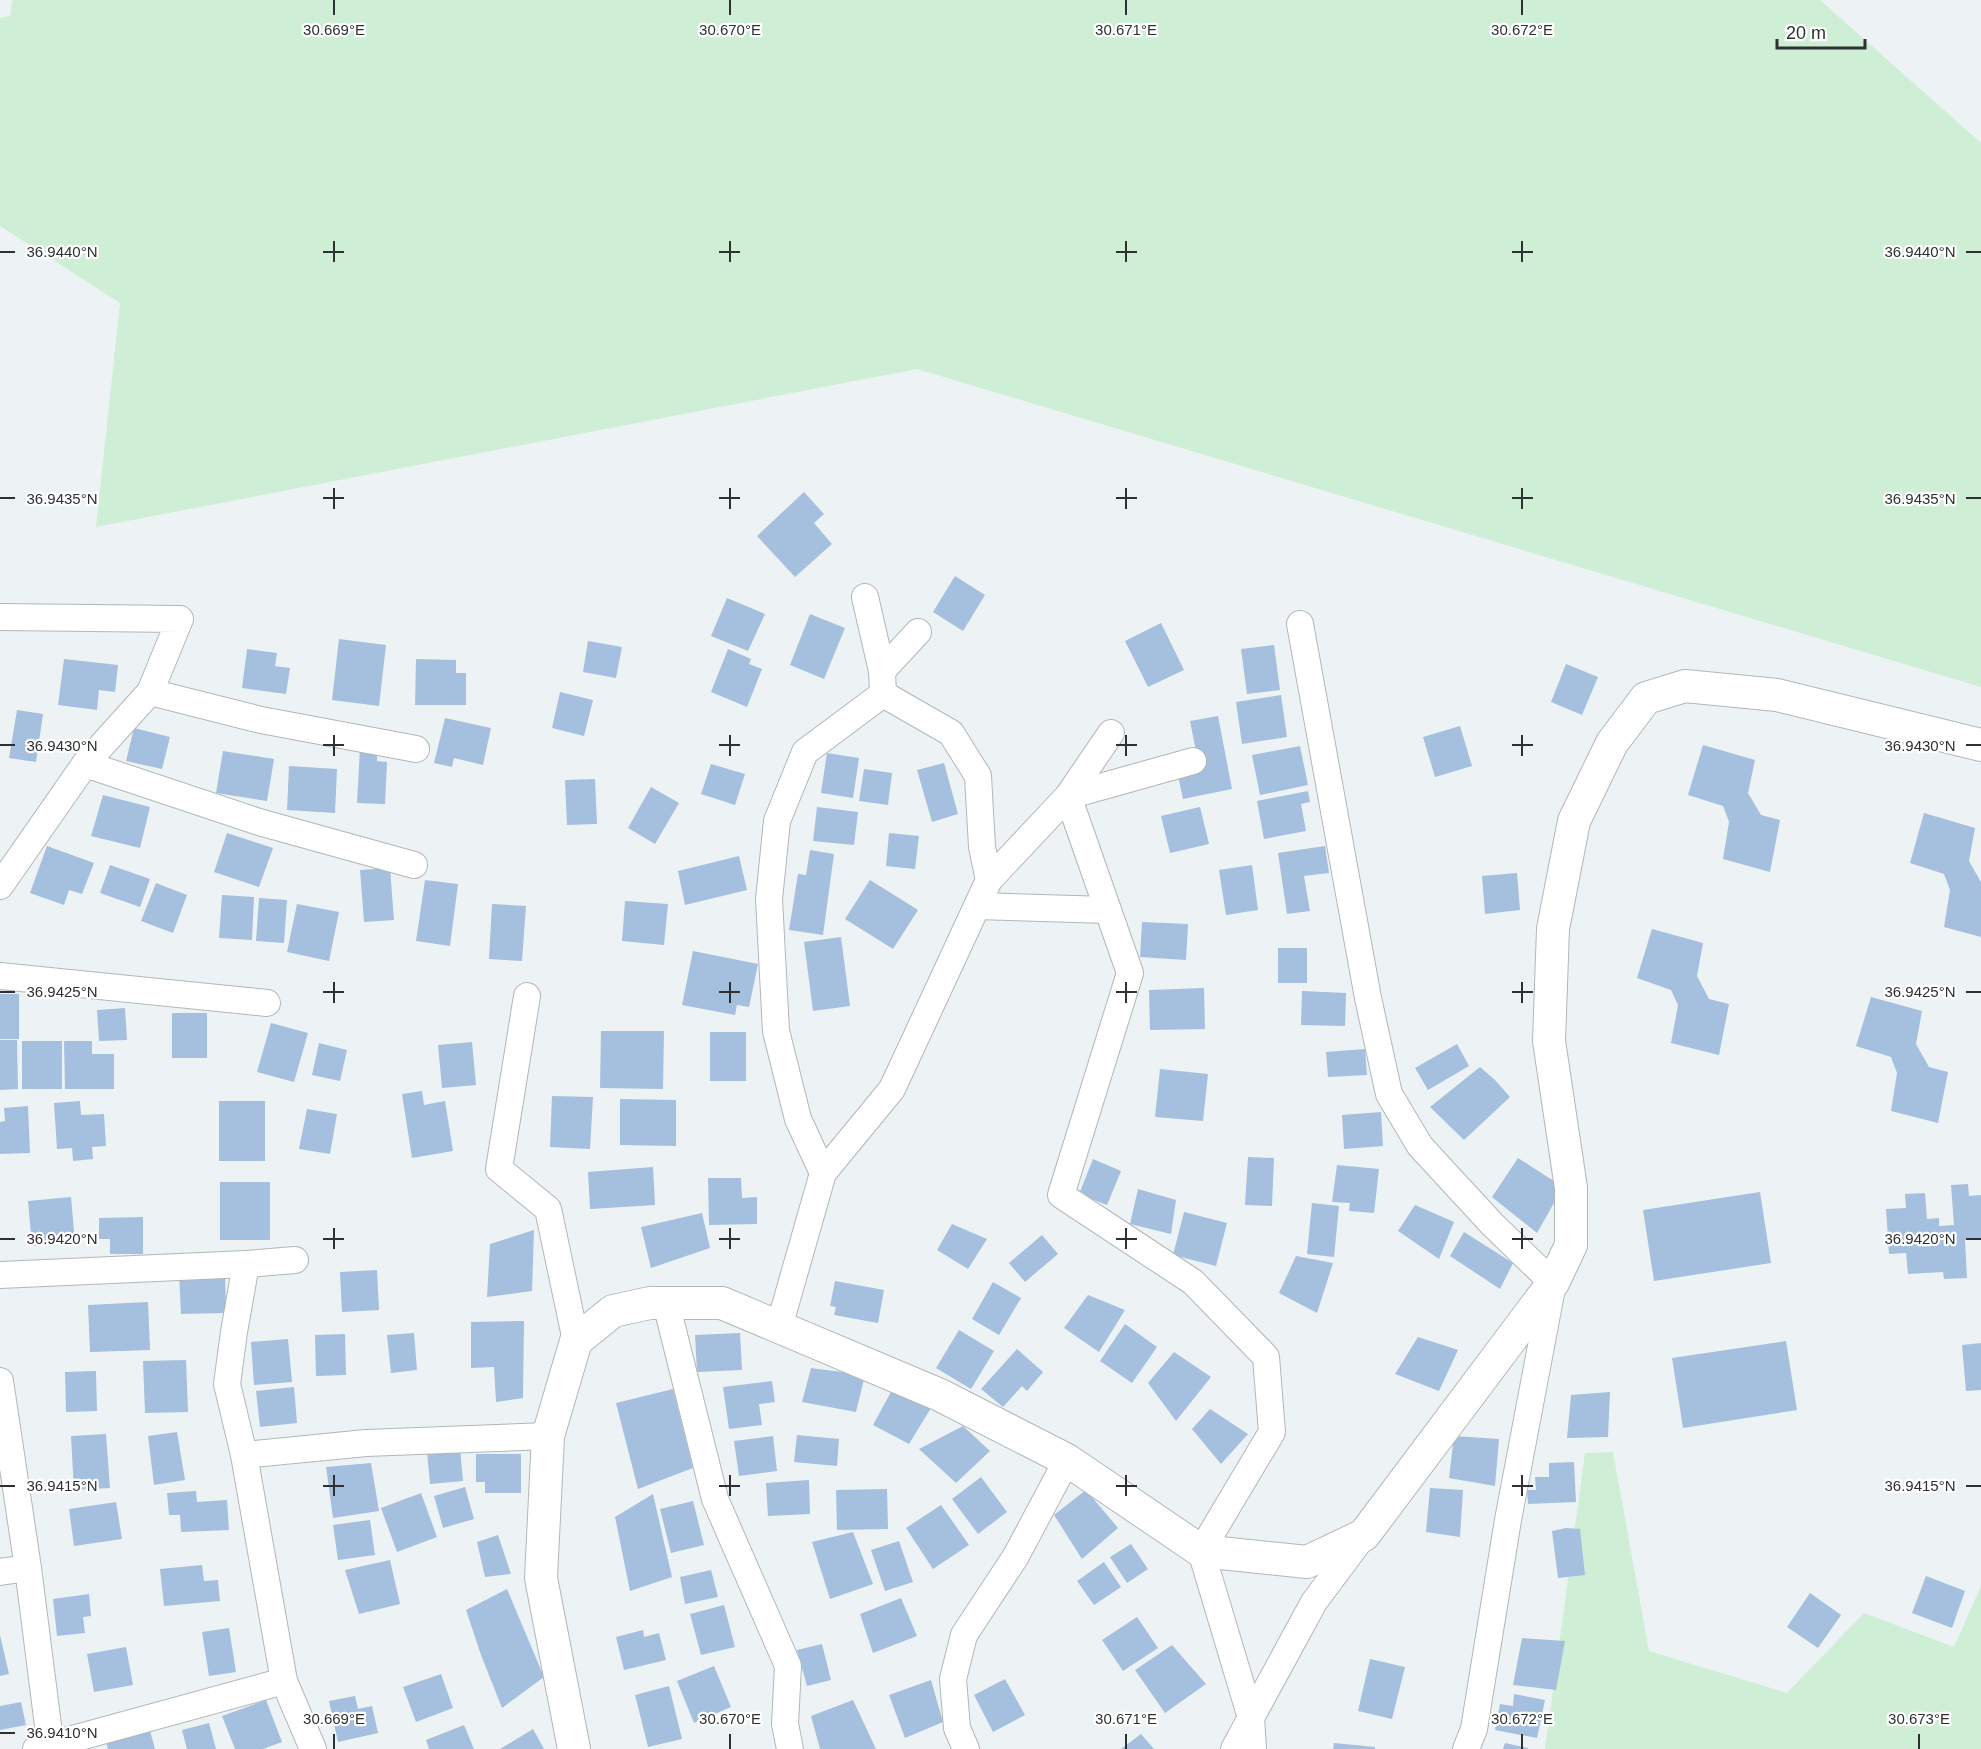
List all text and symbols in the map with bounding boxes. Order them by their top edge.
scale bar [1777,12,1866,50]
text: 30.669°E [303,21,365,38]
text: 30.670°E [699,21,761,38]
text: 30.671°E [1095,21,1157,38]
text: 30.672°E [1491,21,1553,38]
text: 20 m [1786,23,1826,43]
text: 36.9440°N [26,243,98,260]
text: 36.9440°N [1884,243,1956,260]
text: 36.9435°N [26,490,98,507]
text: 36.9435°N [1884,490,1956,507]
text: 36.9430°N [26,737,98,754]
text: 36.9430°N [1884,737,1956,754]
text: 36.9425°N [26,983,98,1000]
text: 36.9425°N [1884,983,1956,1000]
text: 36.9420°N [26,1230,98,1247]
text: 36.9420°N [1884,1230,1956,1247]
text: 36.9415°N [26,1477,98,1494]
text: 36.9415°N [1884,1477,1956,1494]
text: 30.669°E [303,1710,365,1727]
text: 30.670°E [699,1710,761,1727]
text: 30.671°E [1095,1710,1157,1727]
text: 30.672°E [1491,1710,1553,1727]
text: 30.673°E [1888,1710,1950,1727]
text: 36.9410°N [26,1724,98,1741]

